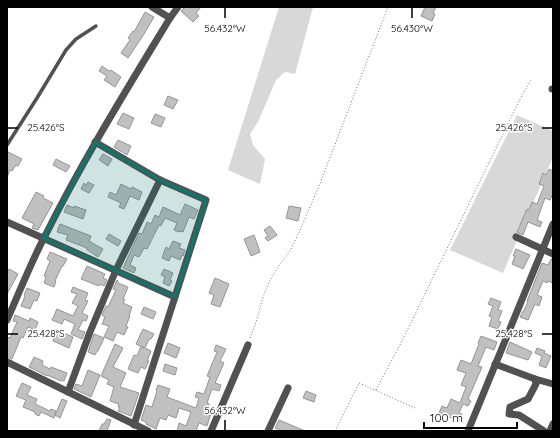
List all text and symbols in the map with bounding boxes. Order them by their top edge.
text: 56.432°W [204,22,246,35]
text: 56.430°W [391,22,433,35]
text: 25.426°S [27,121,65,134]
text: 25.426°S [495,121,533,134]
text: 25.428°S [27,327,65,340]
text: 25.428°S [495,327,533,340]
text: 56.432°W [204,404,246,417]
scale bar [424,404,517,430]
text: 100 m [430,410,463,425]

